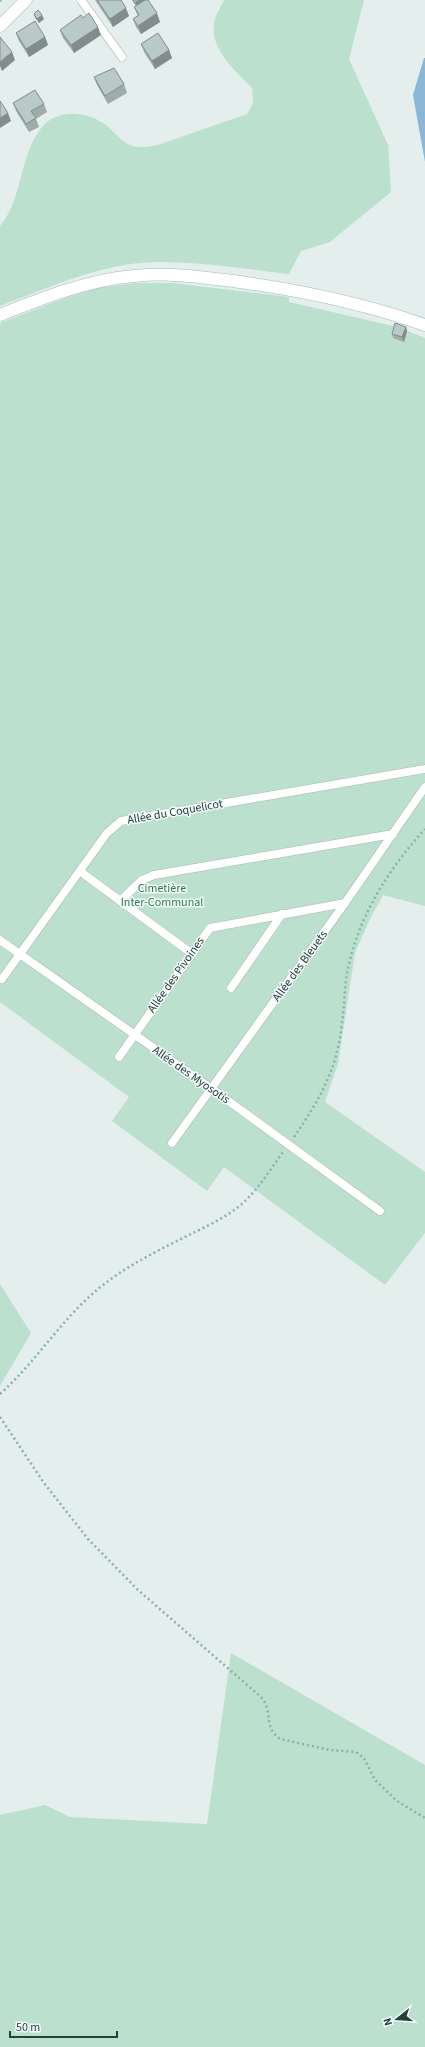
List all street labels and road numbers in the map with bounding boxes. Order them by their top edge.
street label: Allée du Coquelicot [126,795,224,829]
street label: Allée des Bleuets [268,927,332,1005]
street label: Allée des Pivoines [143,934,209,1016]
street label: Allée des Myosotis [149,1042,233,1108]

